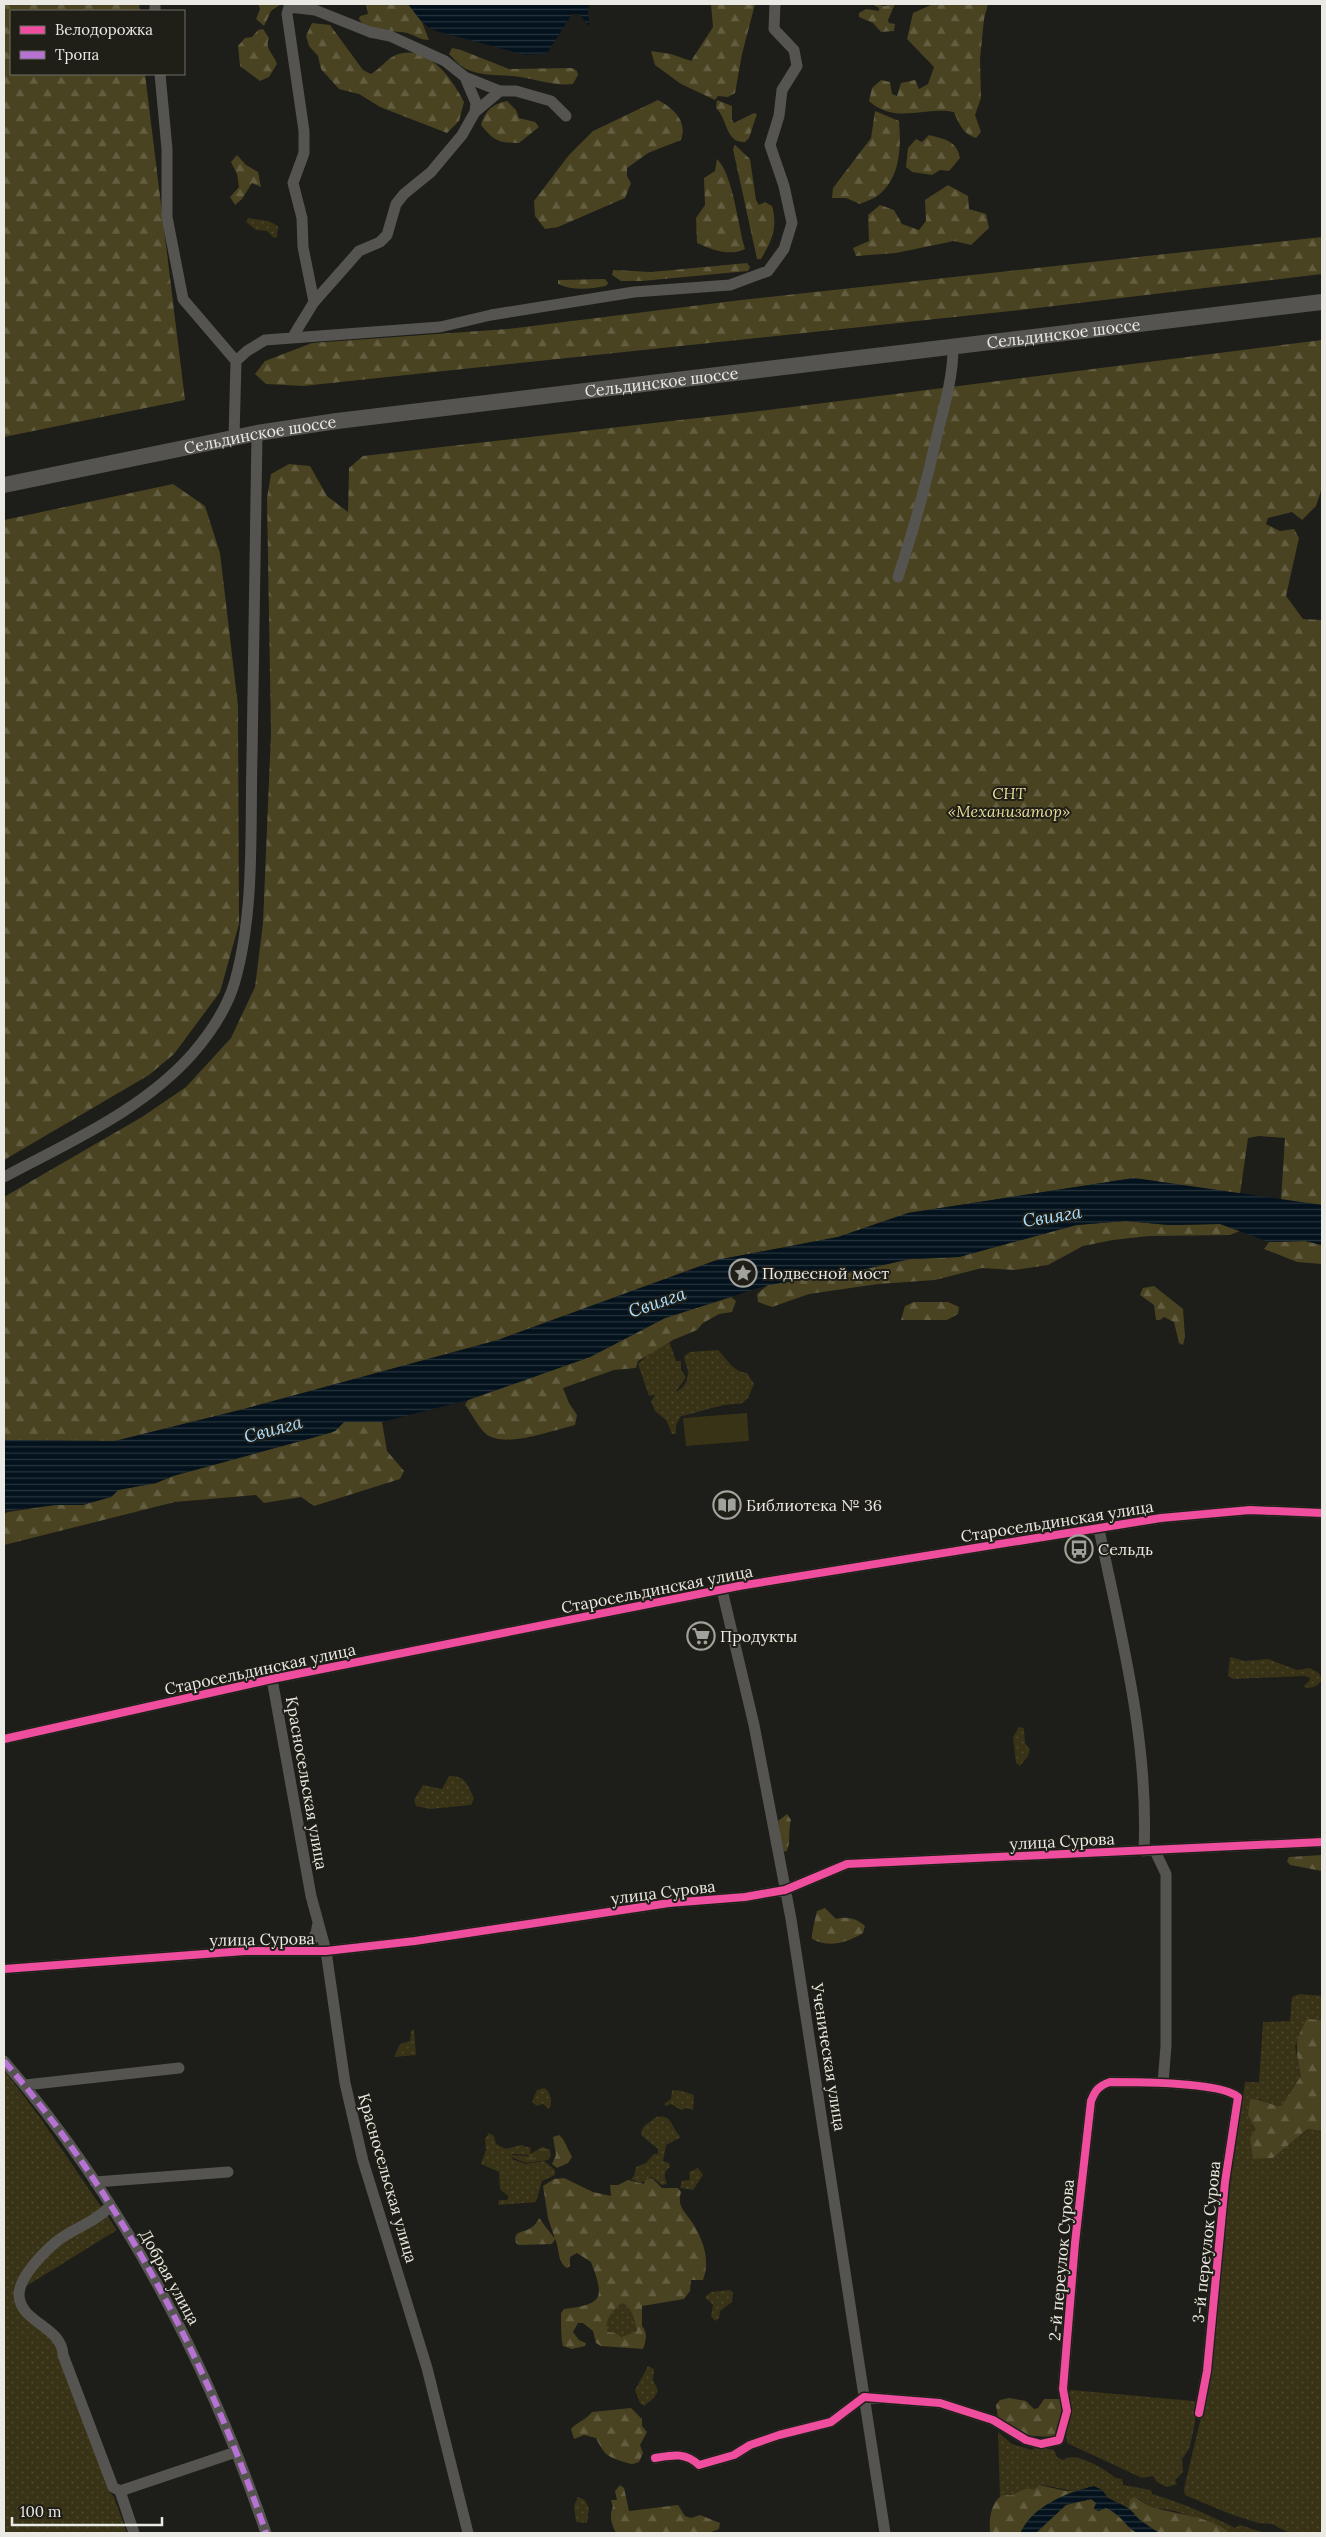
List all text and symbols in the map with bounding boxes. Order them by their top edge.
legend [10,10,185,75]
text: Велодорожка [55,20,153,39]
text: Тропа [55,45,100,64]
street label: Сельдинское шоссе [986,314,1142,352]
street label: Сельдинское шоссе [584,363,740,401]
street label: Сельдинское шоссе [182,411,338,458]
park label: СНТ «Механизатор» [948,783,1070,821]
water label: Свияга [1021,1200,1083,1232]
place icon: Подвесной мост [728,1258,758,1288]
place label: Подвесной мост [762,1263,889,1283]
water label: Свияга [625,1281,689,1323]
water label: Свияга [241,1410,305,1448]
library icon: Библиотека № 36 [712,1490,742,1520]
place label: Библиотека № 36 [746,1495,882,1515]
street label: Старосельдинская улица [959,1496,1155,1546]
bus stop icon: Сельдь [1064,1534,1094,1564]
place label: Сельдь [1098,1539,1153,1559]
street label: Старосельдинская улица [560,1561,754,1617]
supermarket icon: Продукты [686,1621,716,1651]
place label: Продукты [720,1626,798,1646]
street label: Старосельдинская улица [163,1639,357,1699]
street label: Красносельская улица [282,1695,332,1871]
street label: улица Сурова [1009,1828,1115,1854]
street label: улица Сурова [609,1876,717,1908]
street label: улица Сурова [209,1928,315,1950]
street label: Ученическая улица [807,1981,851,2132]
street label: Красносельская улица [354,2091,422,2265]
street label: 3-й переулок Сурова [1188,2160,1224,2324]
street label: 2-й переулок Сурова [1044,2178,1078,2342]
street label: Добрая улица [136,2226,204,2328]
scale bar [12,2494,162,2526]
text: 100 m [20,2502,61,2521]

